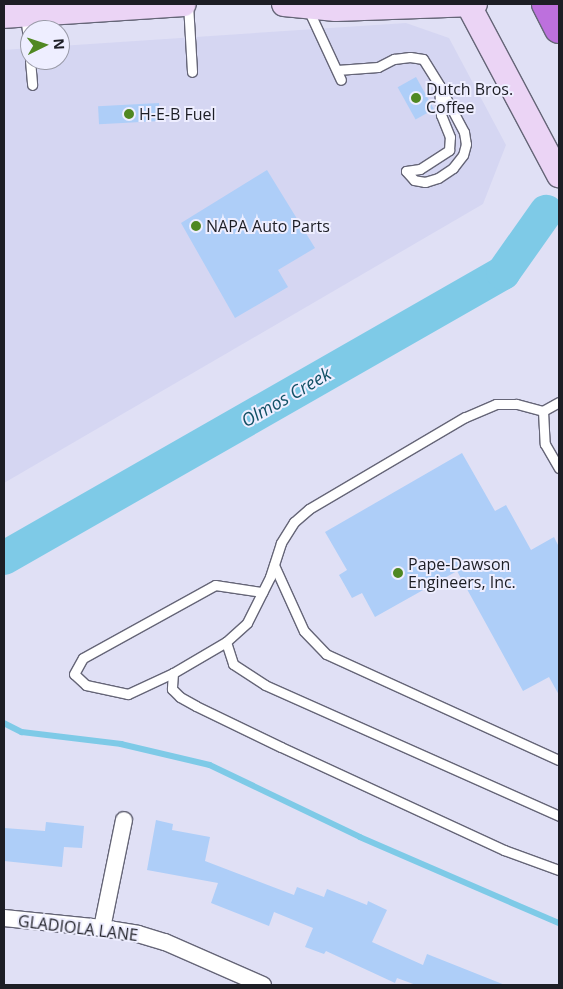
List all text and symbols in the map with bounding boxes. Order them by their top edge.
north arrow [20,20,70,70]
text: N [50,38,69,50]
place label: Dutch Bros. Coffee [426,79,513,117]
marker: Dutch Bros. Coffee [410,92,422,104]
place label: H-E-B Fuel [139,104,216,124]
marker: H-E-B Fuel [123,108,135,120]
place label: NAPA Auto Parts [206,216,330,236]
marker: NAPA Auto Parts [190,220,202,232]
water label: Olmos Creek [237,363,335,431]
place label: Pape-Dawson Engineers, Inc. [408,554,516,592]
marker: Pape-Dawson Engineers, Inc. [392,567,404,579]
street label: GLADIOLA LANE [17,911,139,945]

